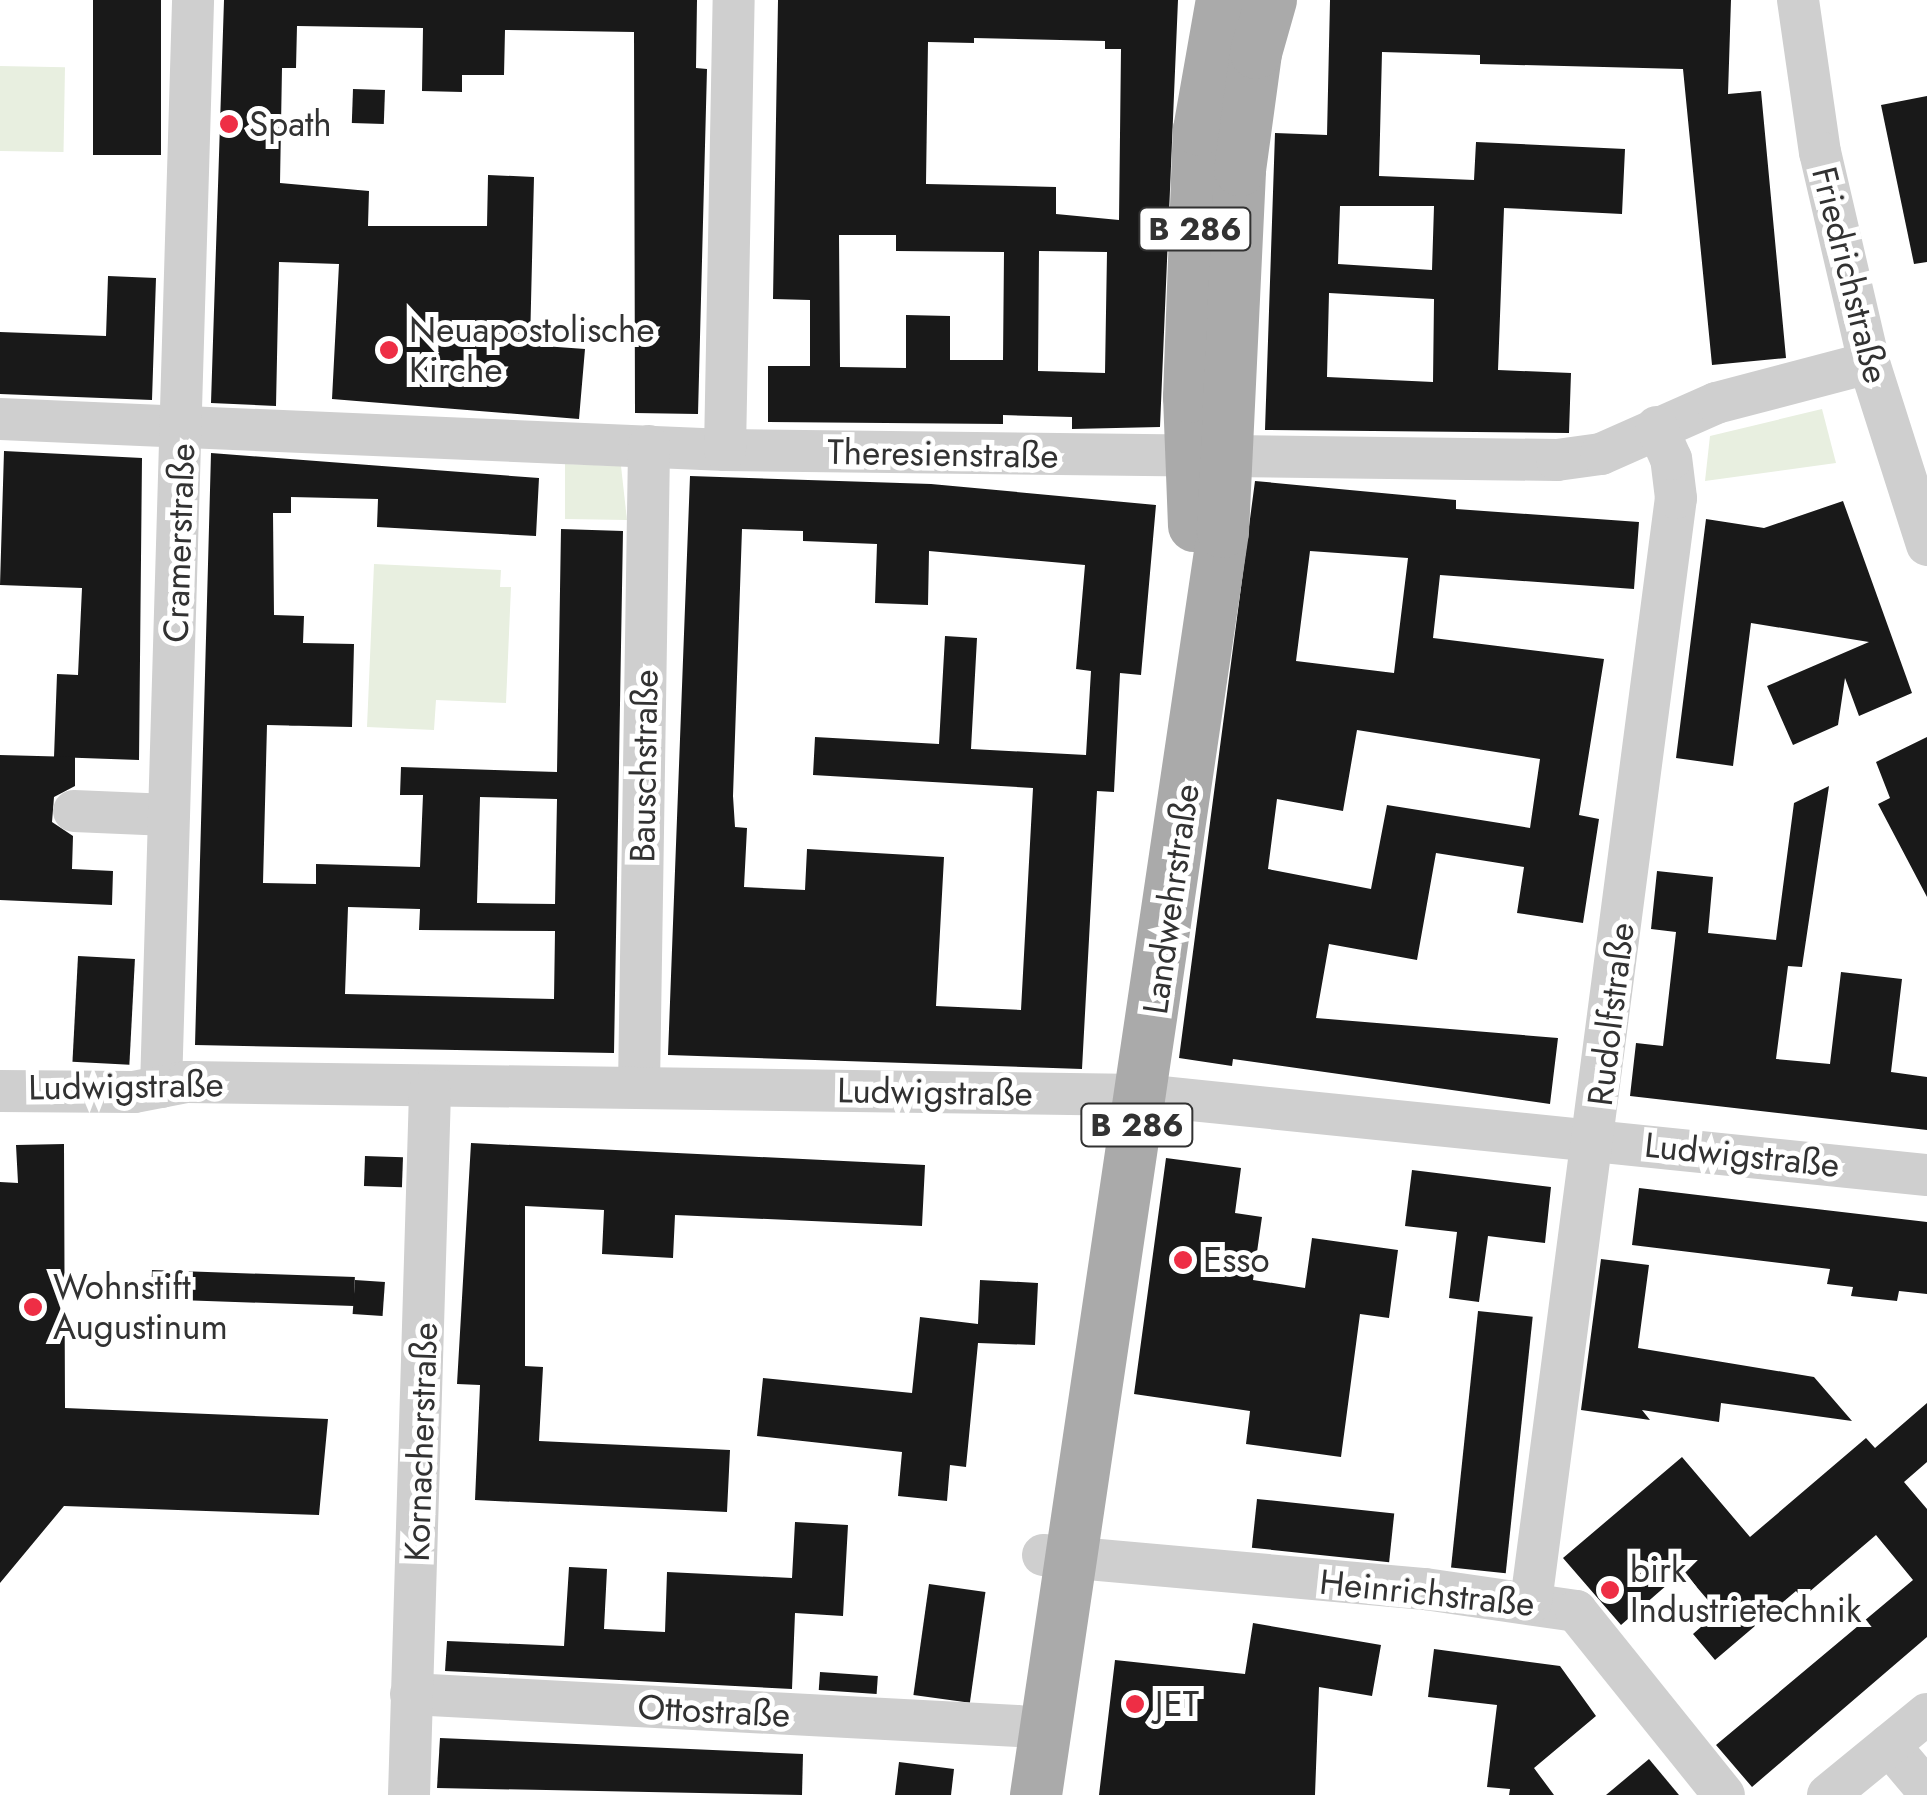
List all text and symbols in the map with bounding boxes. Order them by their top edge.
place label: Spath [249,103,332,145]
marker: Spath [218,113,240,135]
street label: Friedrichstraße [1803,163,1897,387]
road number: B 286 [1138,202,1252,256]
place label: Neuapostolische Kirche [409,309,654,391]
marker: Neuapostolische Kirche [378,339,400,361]
street label: Theresienstraße [827,431,1059,477]
street label: Cramerstraße [155,443,203,643]
street label: Bauschstraße [621,669,667,863]
street label: Landwehrstraße [1134,781,1208,1017]
street label: Rudolfstraße [1579,920,1643,1108]
street label: Ludwigstraße [28,1063,224,1109]
street label: Ludwigstraße [837,1069,1033,1115]
road number: B 286 [1080,1098,1194,1152]
street label: Ludwigstraße [1643,1124,1841,1186]
place label: Esso [1203,1239,1270,1281]
marker: Esso [1172,1249,1194,1271]
place label: Wohnstift Augustinum [53,1266,228,1348]
marker: Wohnstift Augustinum [22,1296,44,1318]
street label: Kornacherstraße [396,1322,446,1562]
place label: birk Industrietechnik [1630,1549,1861,1631]
street label: Heinrichstraße [1317,1561,1537,1625]
marker: birk Industrietechnik [1599,1579,1621,1601]
place label: JET [1155,1683,1199,1725]
street label: Ottostraße [637,1686,791,1736]
marker: JET [1124,1693,1146,1715]

